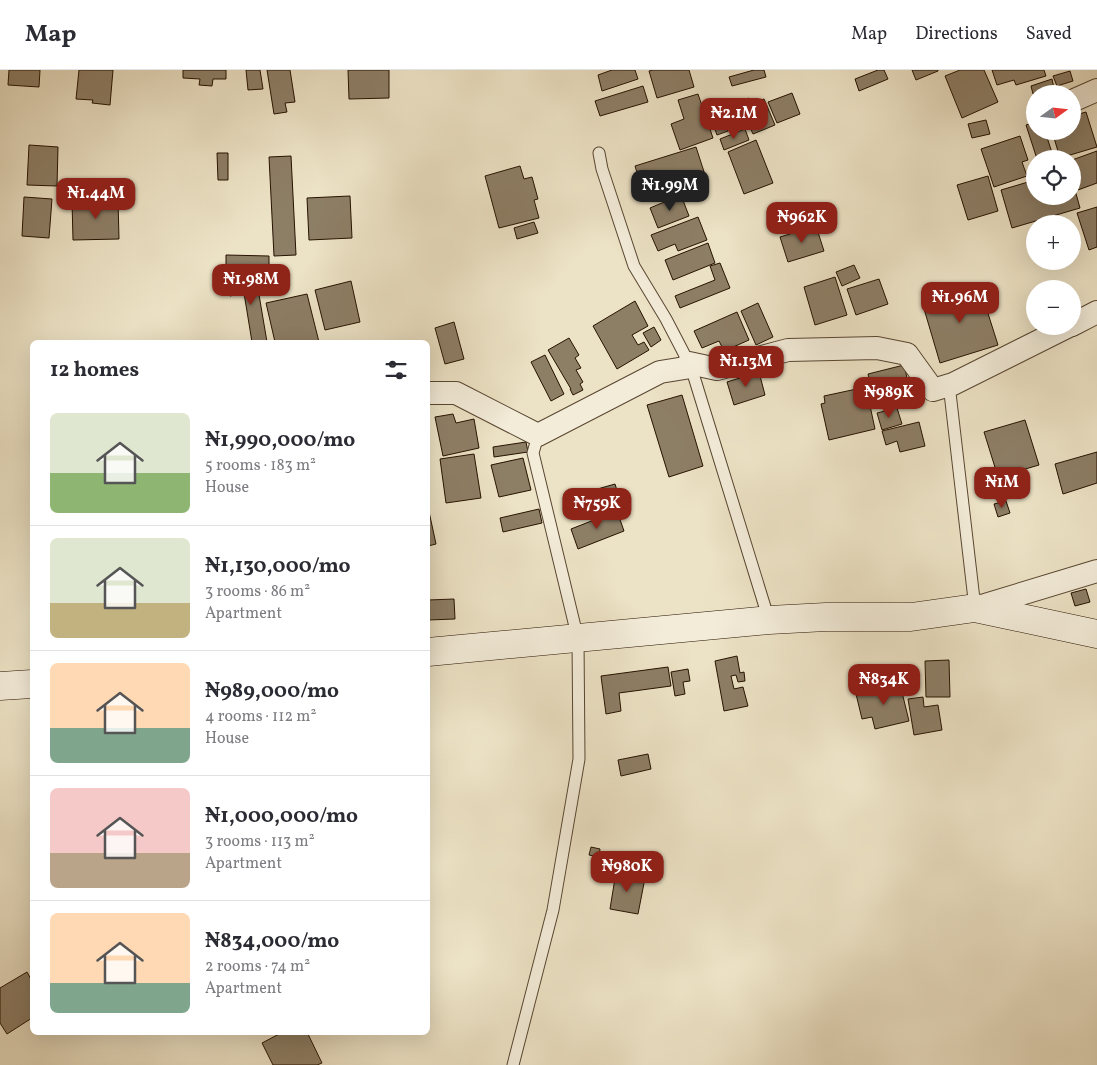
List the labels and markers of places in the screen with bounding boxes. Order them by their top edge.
pin: ₦2.1M [699,98,769,140]
pin: ₦1.99M [629,170,711,212]
pin: ₦1.44M [55,178,137,220]
pin: ₦962K [767,202,837,244]
pin: ₦1.98M [210,264,292,306]
pin: ₦1.96M [919,282,1001,324]
pin: ₦1.13M [705,346,787,388]
pin: ₦989K [854,376,924,419]
pin: ₦1M [978,466,1026,509]
pin: ₦759K [562,488,632,530]
pin: ₦834K [849,664,919,706]
pin: ₦980K [592,850,662,893]

